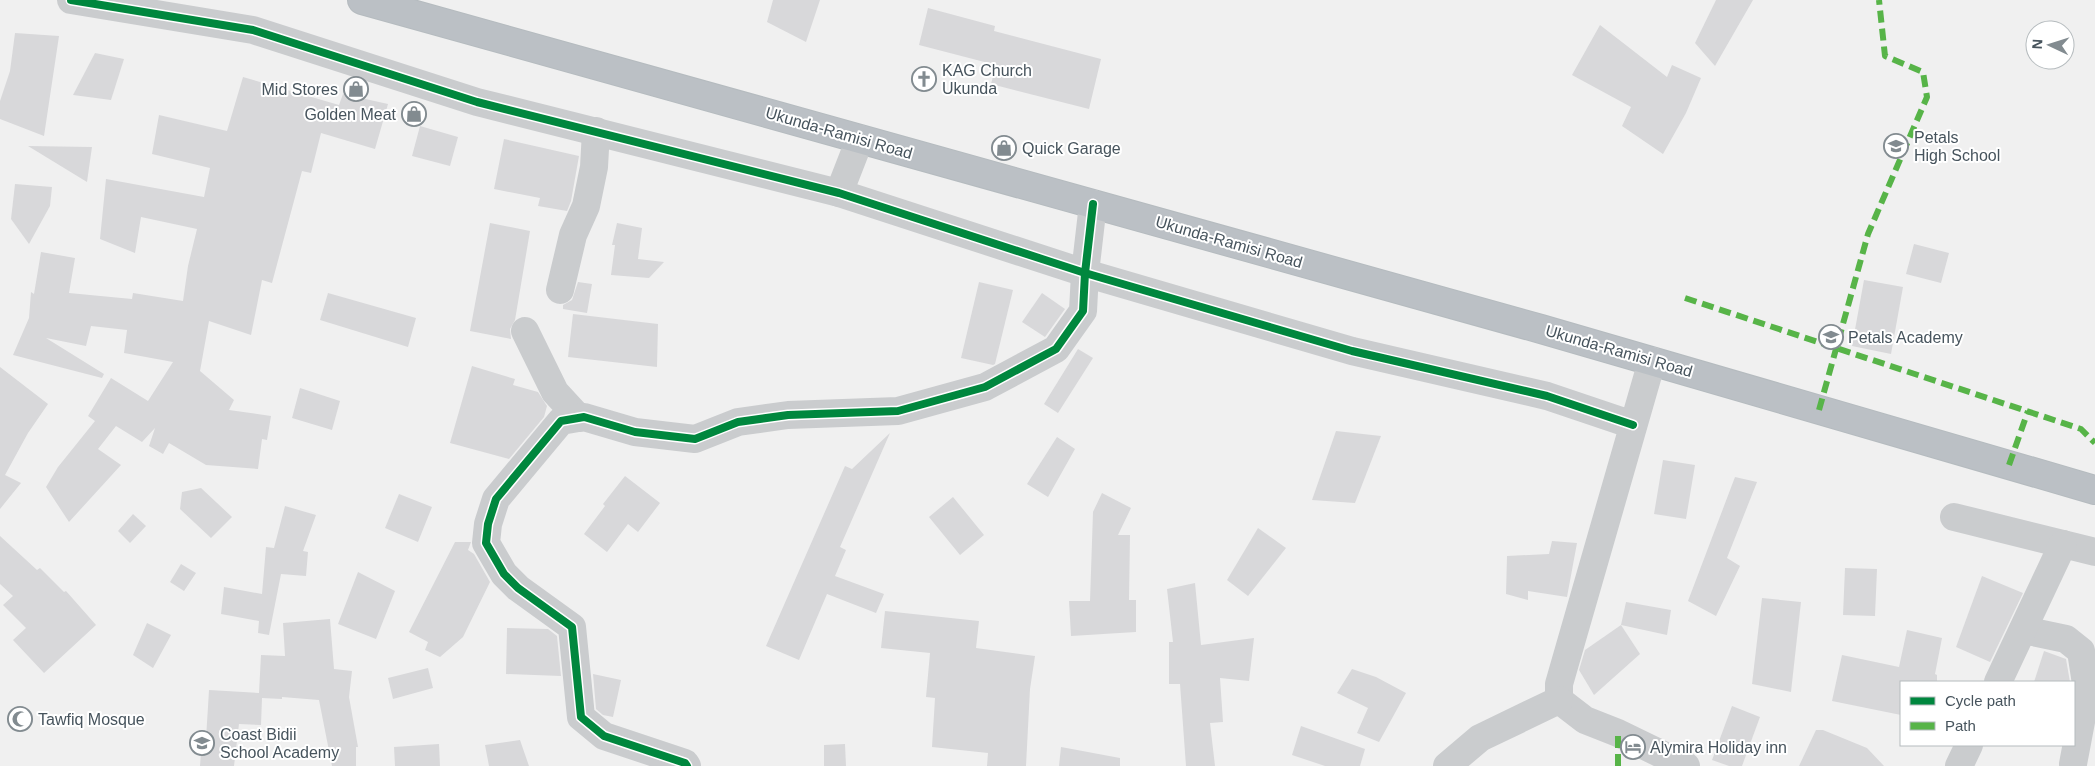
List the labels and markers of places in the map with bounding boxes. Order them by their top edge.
place label: KAG Church Ukunda [942,62,1032,97]
church icon: KAG Church Ukunda [911,66,937,92]
shop icon: Mid Stores [343,76,369,102]
place label: Mid Stores [262,81,338,98]
shop icon: Golden Meat [401,101,427,127]
place label: Golden Meat [304,106,397,123]
place label: Petals High School [1914,129,2000,164]
school or university icon: Petals High School [1883,133,1909,159]
shop icon: Quick Garage [991,135,1017,161]
place label: Quick Garage [1022,140,1121,157]
school or university icon: Petals Academy [1818,324,1844,350]
place label: Petals Academy [1848,329,1963,346]
mosque icon: Tawfiq Mosque [7,706,33,732]
place label: Tawfiq Mosque [38,711,145,728]
place label: Coast Bidii School Academy [220,726,339,761]
school or university icon: Coast Bidii School Academy [189,730,215,756]
hotel icon: Alymira Holiday inn [1620,734,1646,760]
place label: Alymira Holiday inn [1650,739,1787,756]

